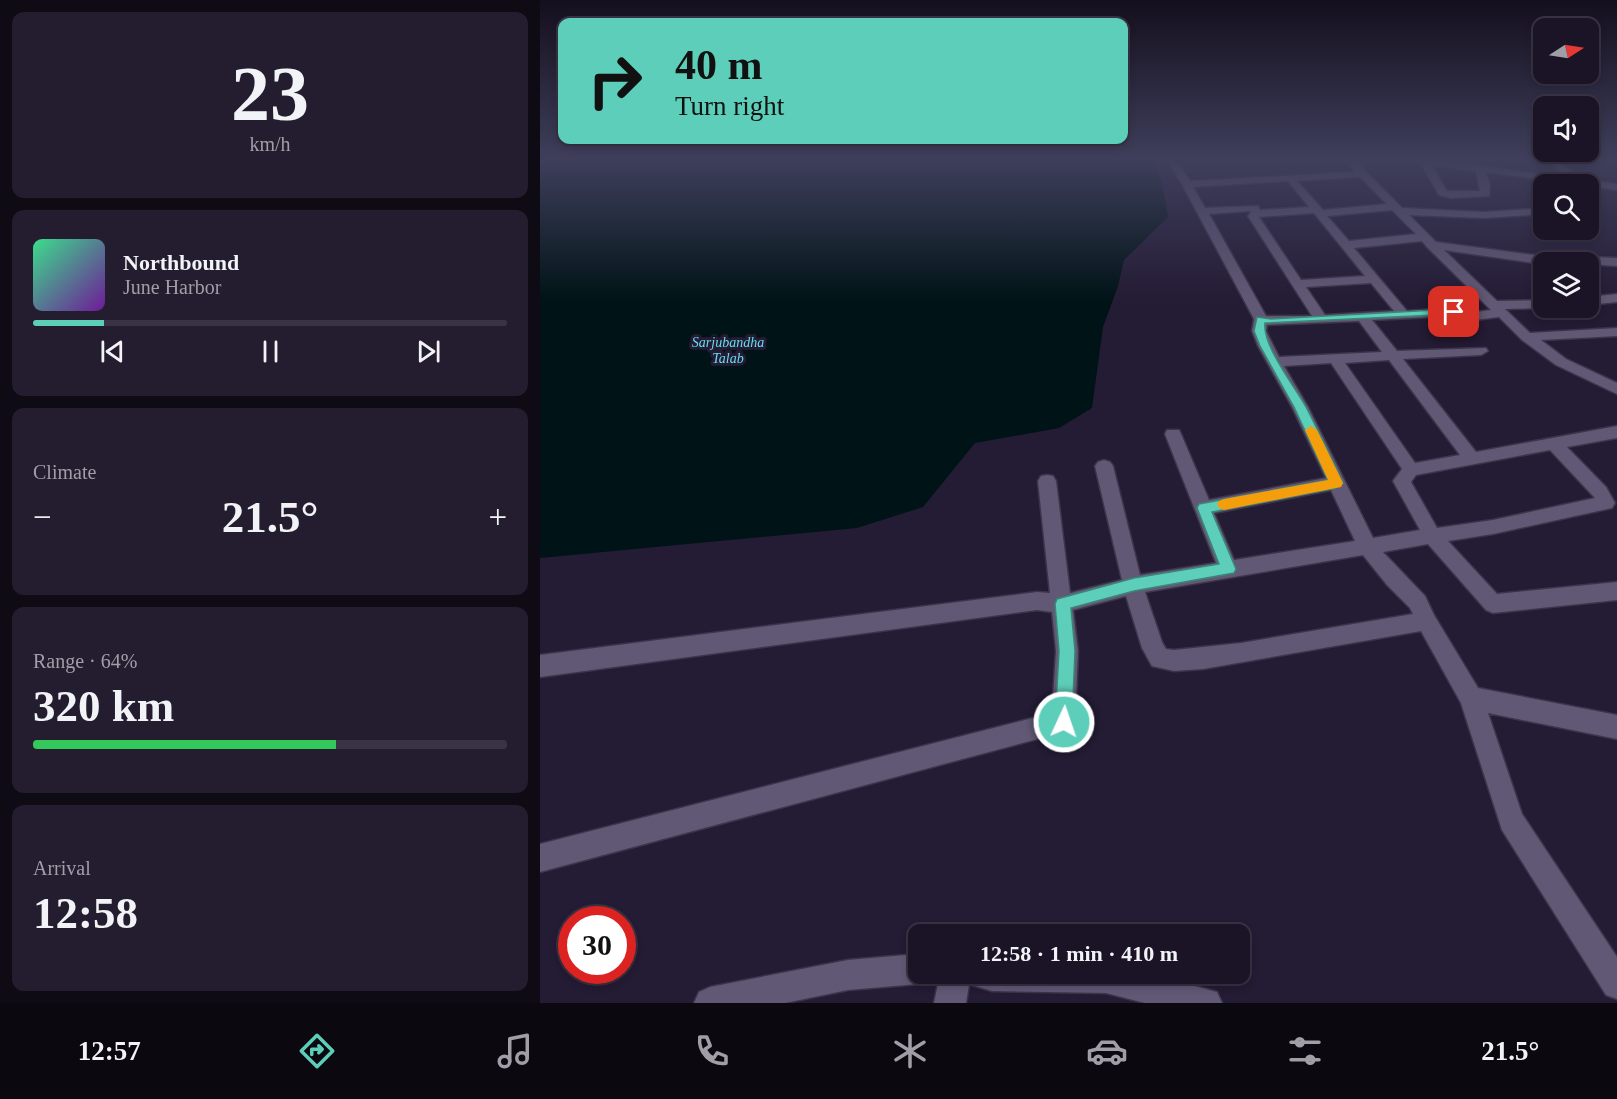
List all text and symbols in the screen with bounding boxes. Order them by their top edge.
north arrow [1533,18,1599,84]
map controls [1533,18,1599,318]
icon: right [576,42,654,120]
text: 40 m [675,42,763,88]
text: 23 [231,50,309,137]
text: Turn right [675,91,784,121]
button: sound [1533,96,1599,162]
text: km/h [249,133,291,155]
button: search [1533,174,1599,240]
text: Northbound [123,250,239,275]
button: layers [1533,252,1599,318]
text: June Harbor [123,276,221,298]
pin [1428,286,1479,337]
icon: arrive [1437,295,1470,328]
icon: previous [96,335,129,368]
icon: pause [254,335,287,368]
icon: next [412,335,445,368]
water label: Sarjubandha Talab [692,335,764,366]
text: Climate [33,461,96,483]
text: 21.5° [222,492,318,542]
text: − [33,499,52,535]
text: + [488,499,507,535]
text: Range · 64% [33,650,137,672]
text: 320 km [33,681,174,731]
position arrow [1032,690,1096,754]
text: Arrival [33,857,91,879]
text: 12:58 [33,888,138,938]
speed limit sign: 30 [558,906,636,984]
text: 12:58 · 1 min · 410 m [980,941,1178,966]
icon: directions [296,1030,338,1072]
icon: music [494,1030,536,1072]
icon: phone [691,1030,733,1072]
icon: climate [889,1030,931,1072]
icon: car [1086,1030,1128,1072]
icon: filters [1284,1030,1326,1072]
text: 12:57 [78,1036,141,1066]
text: 21.5° [1481,1036,1539,1066]

